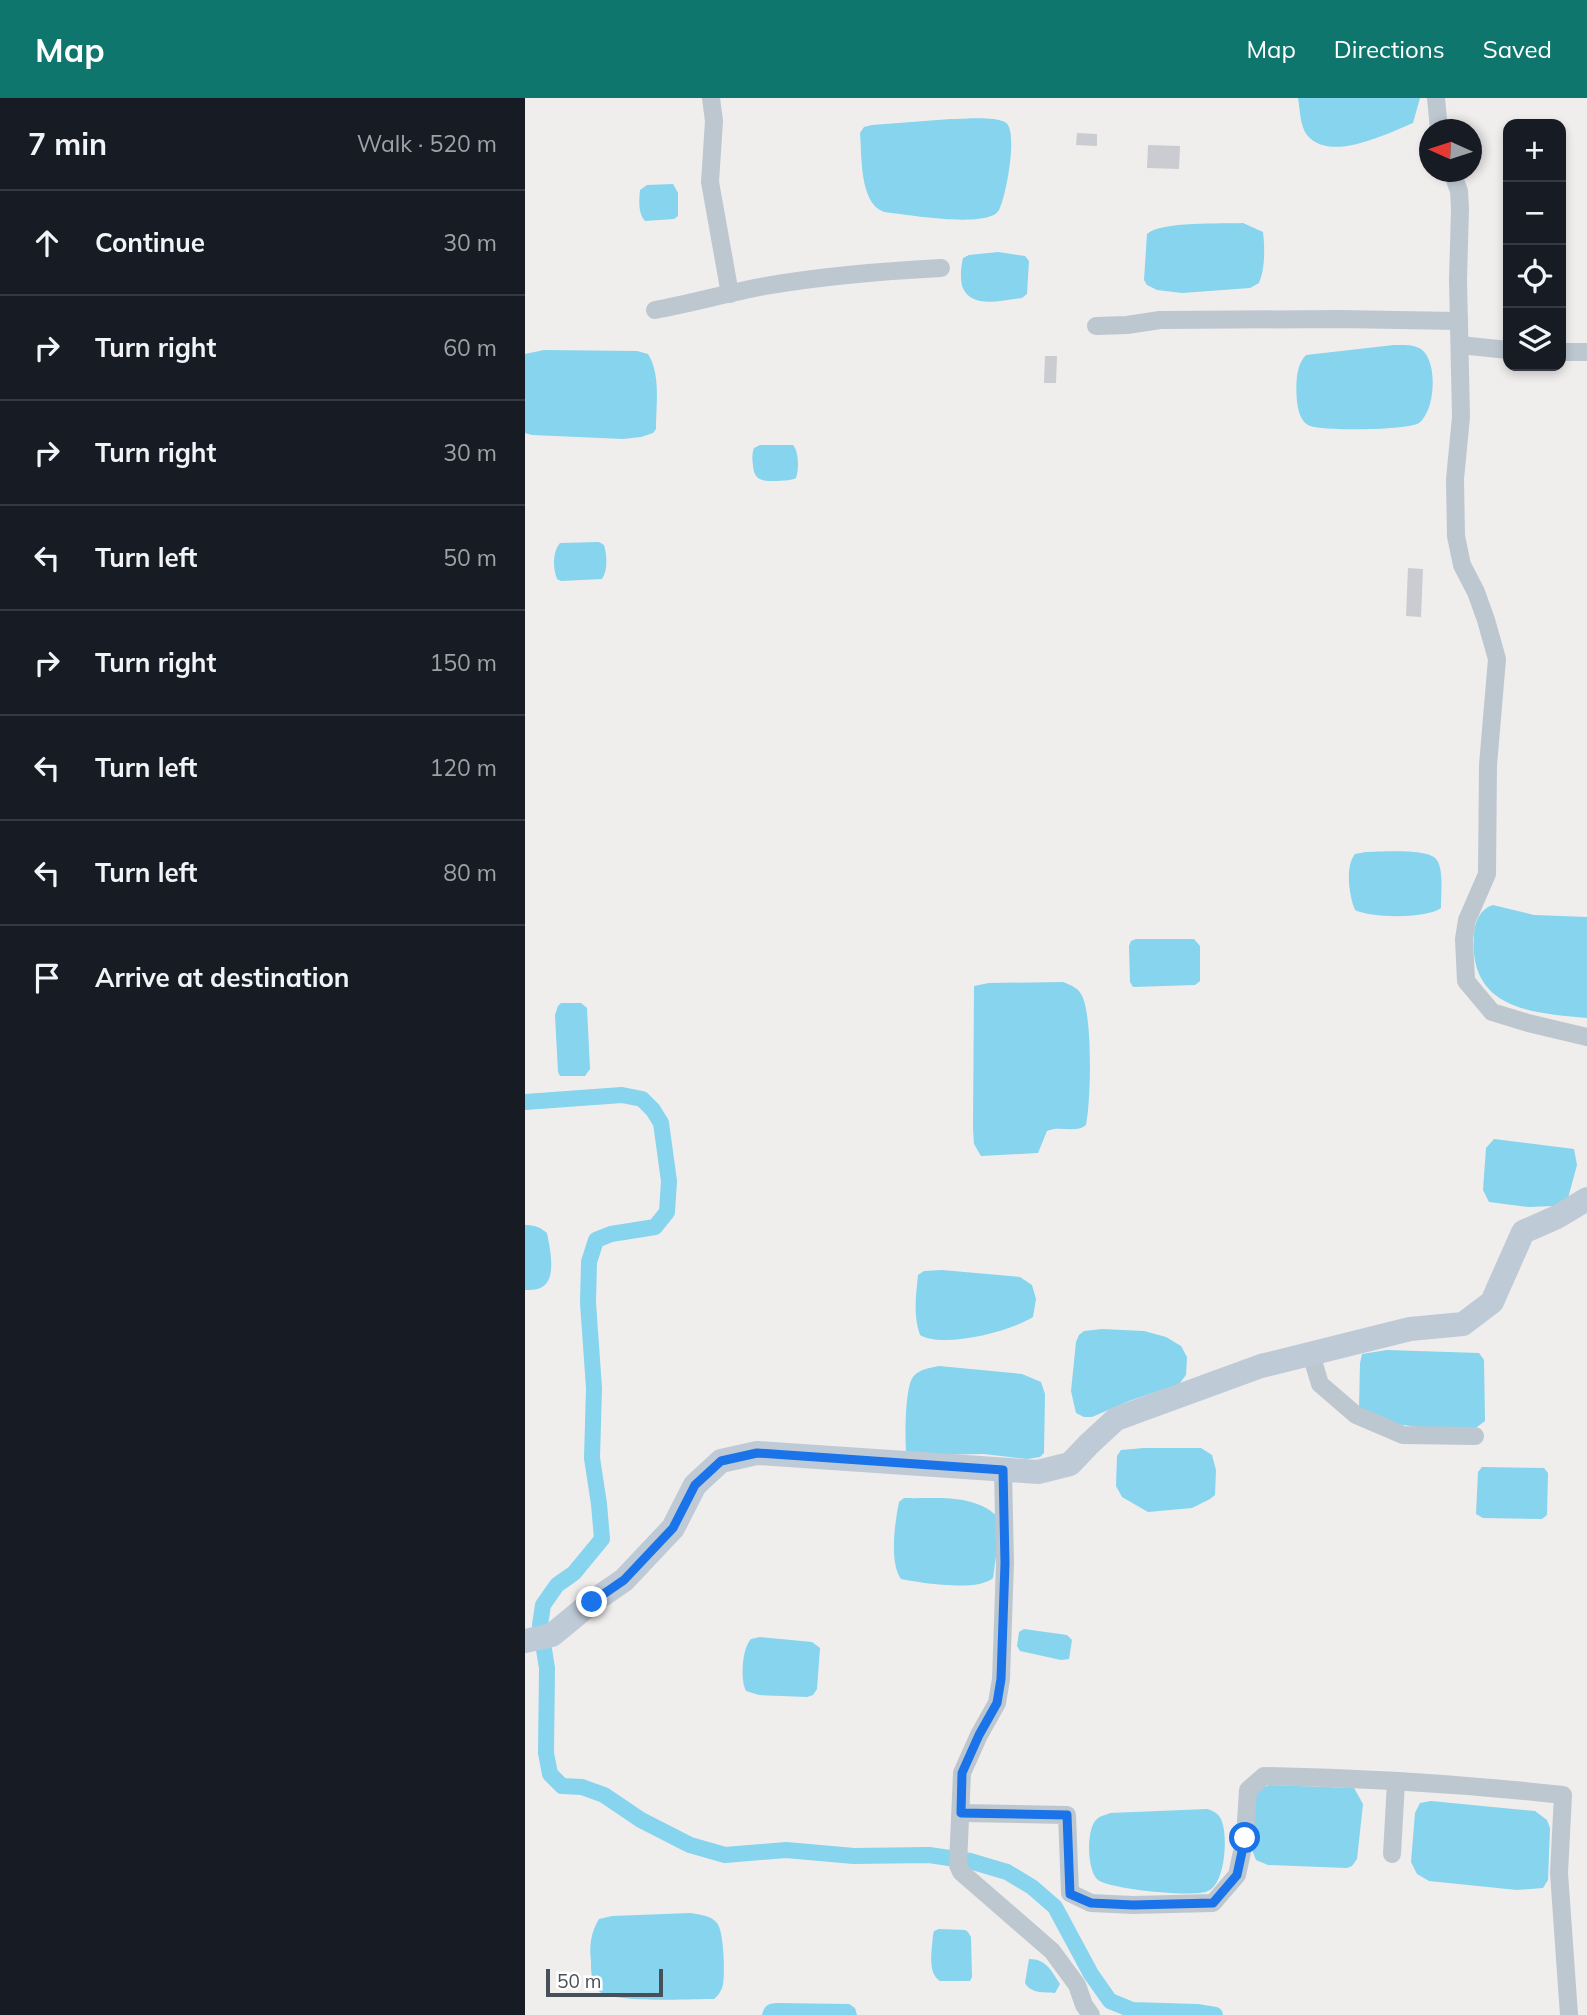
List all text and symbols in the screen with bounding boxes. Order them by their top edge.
text: Map [35,29,105,70]
text: Map [1246,34,1296,64]
text: Directions [1334,34,1445,64]
text: Saved [1483,34,1552,64]
north arrow [1419,119,1482,182]
map controls [1503,119,1566,371]
button: + [1503,119,1566,182]
text: 7 min [28,125,107,163]
text: Walk · 520 m [357,129,497,158]
button: − [1503,182,1566,245]
icon: ahead [28,224,66,262]
text: Continue [95,226,205,259]
text: 30 m [443,228,497,257]
button: locate [1503,245,1566,308]
button: layers [1503,308,1566,371]
icon: right [28,329,66,367]
text: Turn right [95,331,216,364]
text: 60 m [443,333,497,362]
icon: right [28,434,66,472]
text: Turn right [95,436,216,469]
text: 30 m [443,438,497,467]
icon: left [28,539,66,577]
text: Turn left [95,541,197,574]
text: 50 m [443,543,497,572]
icon: right [28,644,66,682]
text: Turn right [95,646,216,679]
text: 150 m [429,648,497,677]
icon: left [28,749,66,787]
text: Turn left [95,751,197,784]
text: 120 m [429,753,497,782]
icon: left [28,854,66,892]
text: Turn left [95,856,197,889]
text: 80 m [443,858,497,887]
icon: arrive [28,959,66,997]
text: Arrive at destination [95,961,350,994]
route end [576,1586,607,1617]
route start [1229,1822,1260,1853]
scale bar [546,1966,663,1998]
text: 50 m [557,1969,601,1993]

